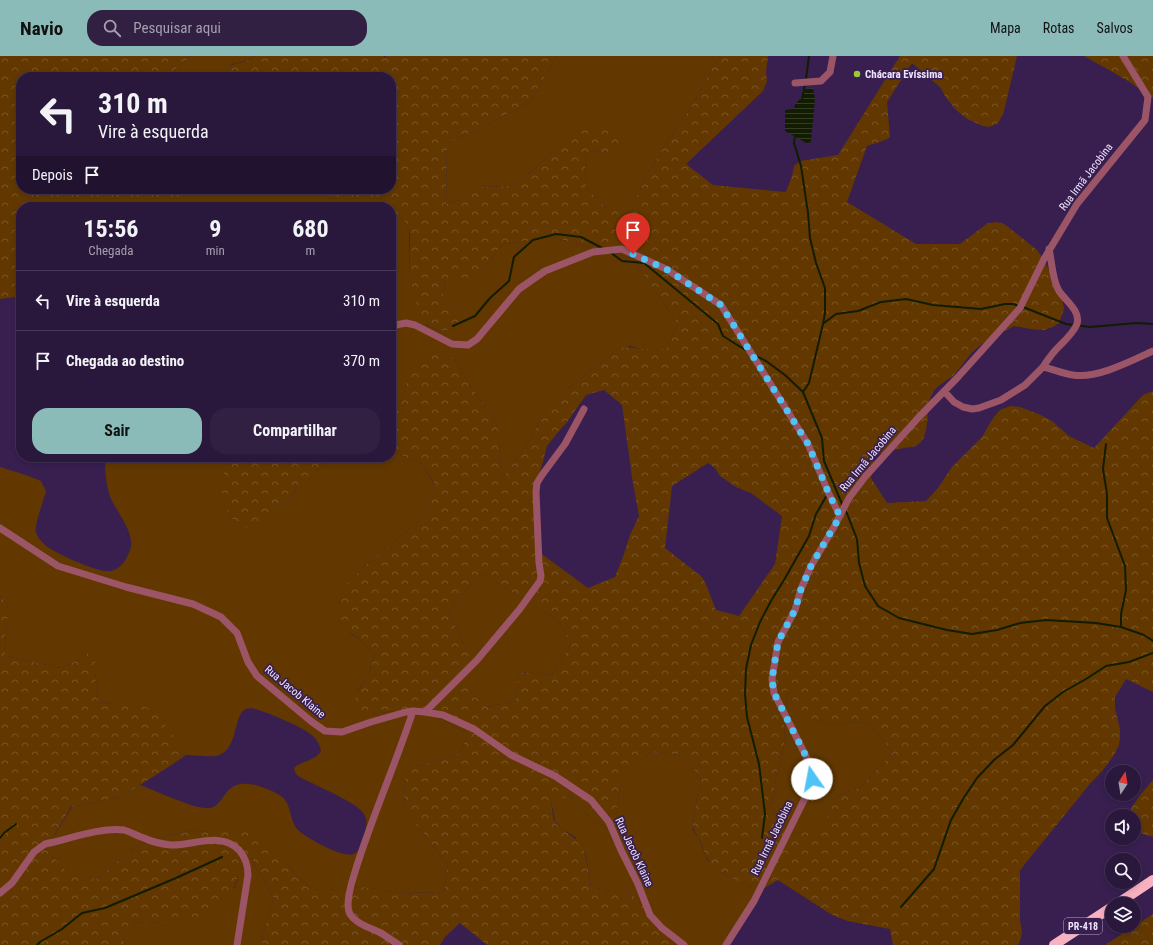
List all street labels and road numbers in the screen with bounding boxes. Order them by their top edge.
street label: Rua Irmã Jacobina [1056,141,1116,213]
street label: Rua Irmã Jacobina [837,424,899,494]
street label: Rua Jacob Klaine [262,663,328,721]
street label: Rua Irmã Jacobina [748,799,796,877]
street label: Rua Jacob Klaine [612,815,656,889]
road number: PR-418 [1064,918,1102,934]

